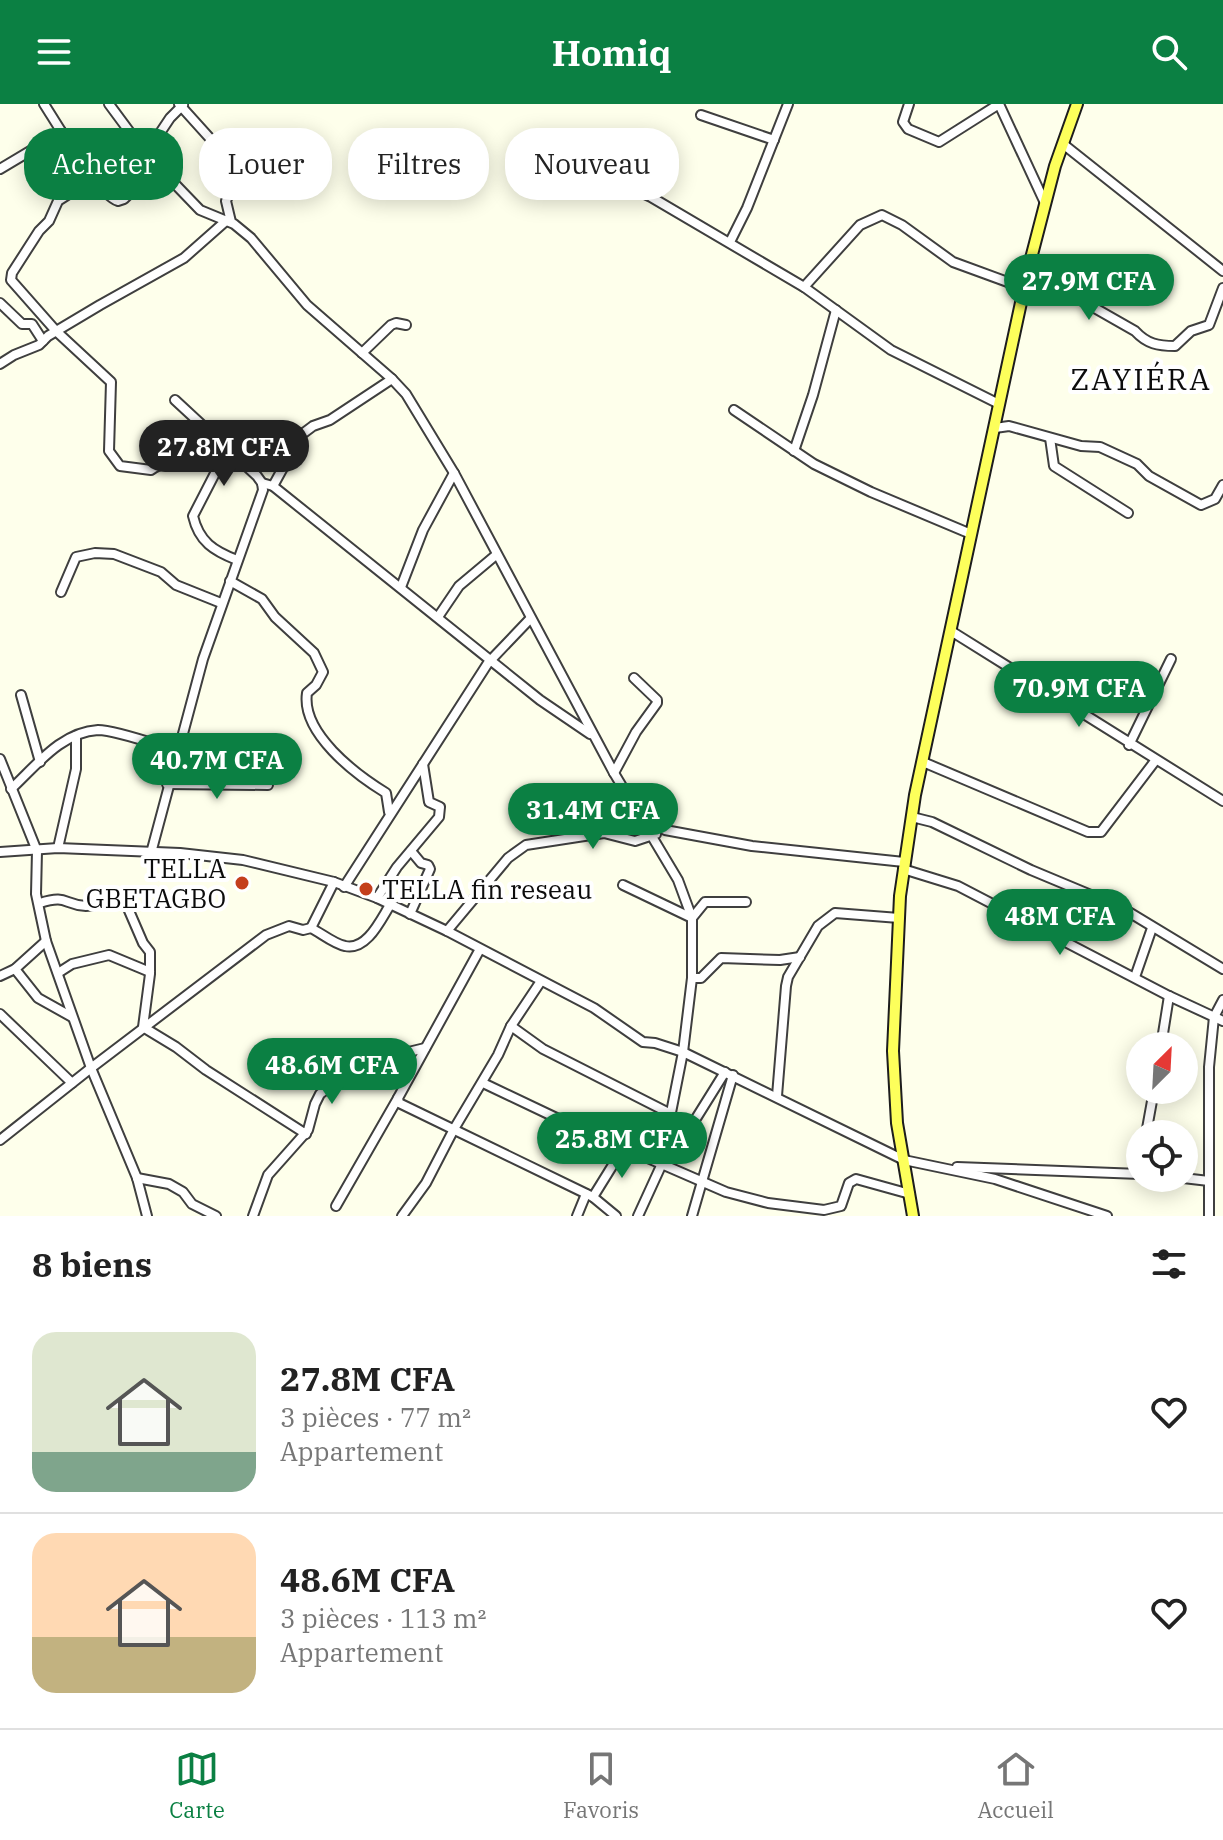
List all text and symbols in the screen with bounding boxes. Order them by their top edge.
text: Homiq [552,29,671,76]
icon: menu [32,30,76,74]
icon: search [1147,30,1191,74]
chip: Acheter [24,128,183,200]
chip: Louer [199,128,332,200]
chip: Filtres [348,128,489,200]
chip: Nouveau [505,128,679,200]
pin: 27.9M CFA [997,254,1181,322]
text: 27.9M CFA [1022,263,1156,297]
district label: ZAYIÉRA [1070,359,1212,398]
pin: 27.8M CFA [132,420,316,488]
text: 27.8M CFA [157,429,291,463]
pin: 70.9M CFA [987,661,1171,729]
text: 70.9M CFA [1012,670,1146,704]
pin: 40.7M CFA [125,733,309,801]
text: 40.7M CFA [150,742,284,776]
pin: 31.4M CFA [501,783,685,851]
text: 31.4M CFA [526,792,660,826]
place label: TELLA GBETAGBO [86,851,226,915]
place label: TELLA fin reseau [382,872,592,906]
marker: TELLA GBETAGBO [233,874,251,892]
marker: TELLA fin reseau [357,880,375,898]
pin: 48M CFA [986,889,1134,957]
text: 48M CFA [1005,898,1115,932]
north arrow [1126,1032,1198,1104]
map controls [1126,1032,1198,1192]
pin: 48.6M CFA [240,1038,424,1106]
text: 48.6M CFA [265,1047,399,1081]
pin: 25.8M CFA [530,1112,714,1180]
button: locate [1126,1120,1198,1192]
text: 25.8M CFA [555,1121,689,1155]
text: 8 biens [32,1242,152,1286]
icon: filters [1147,1242,1191,1286]
text: 27.8M CFA [280,1356,455,1400]
icon: home [96,1364,192,1460]
icon: heart [1147,1390,1191,1434]
text: 3 pièces · 77 m² [280,1400,471,1434]
text: Appartement [280,1434,443,1468]
text: 48.6M CFA [280,1557,455,1601]
icon: home [96,1565,192,1661]
icon: heart [1147,1591,1191,1635]
text: 3 pièces · 113 m² [280,1601,487,1635]
text: Appartement [280,1635,443,1669]
tab: Carte [169,1747,225,1824]
tab: Favoris [563,1747,639,1824]
tab: Accueil [977,1747,1054,1824]

